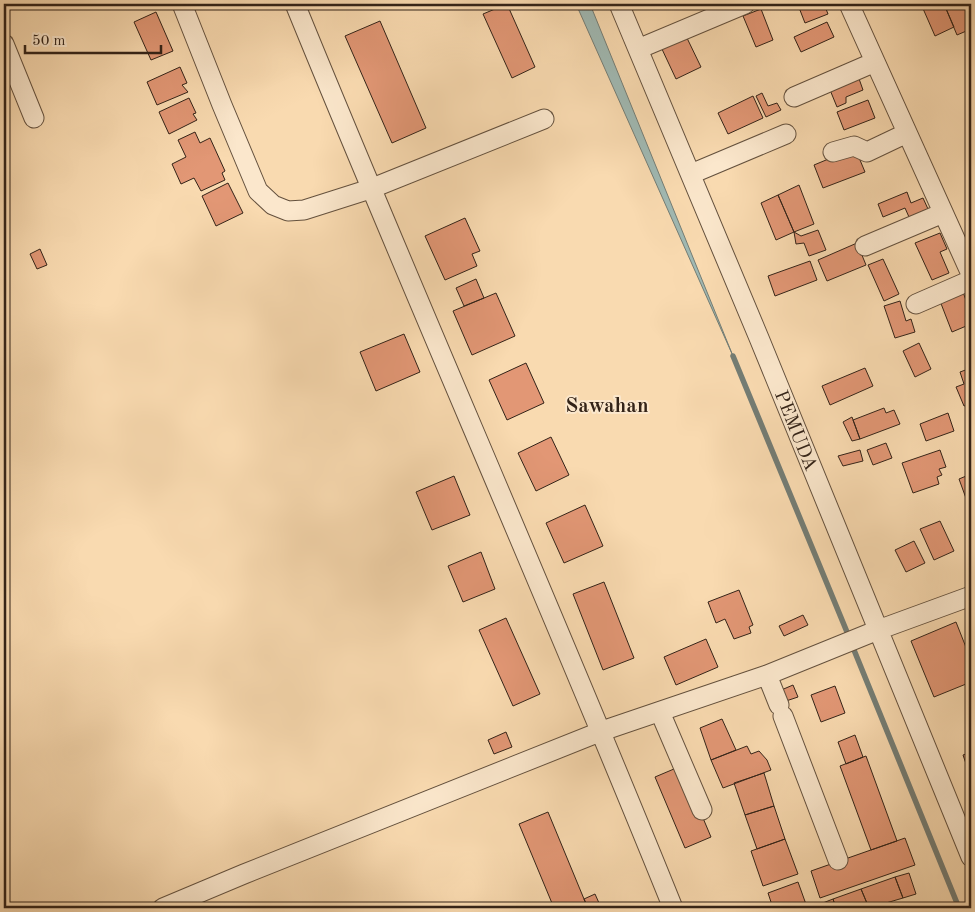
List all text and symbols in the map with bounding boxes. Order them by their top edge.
scale bar [25,22,161,54]
text: 50 m [32,34,66,49]
street label: PEMUDA [770,388,820,474]
district label: Sawahan [565,396,649,417]

